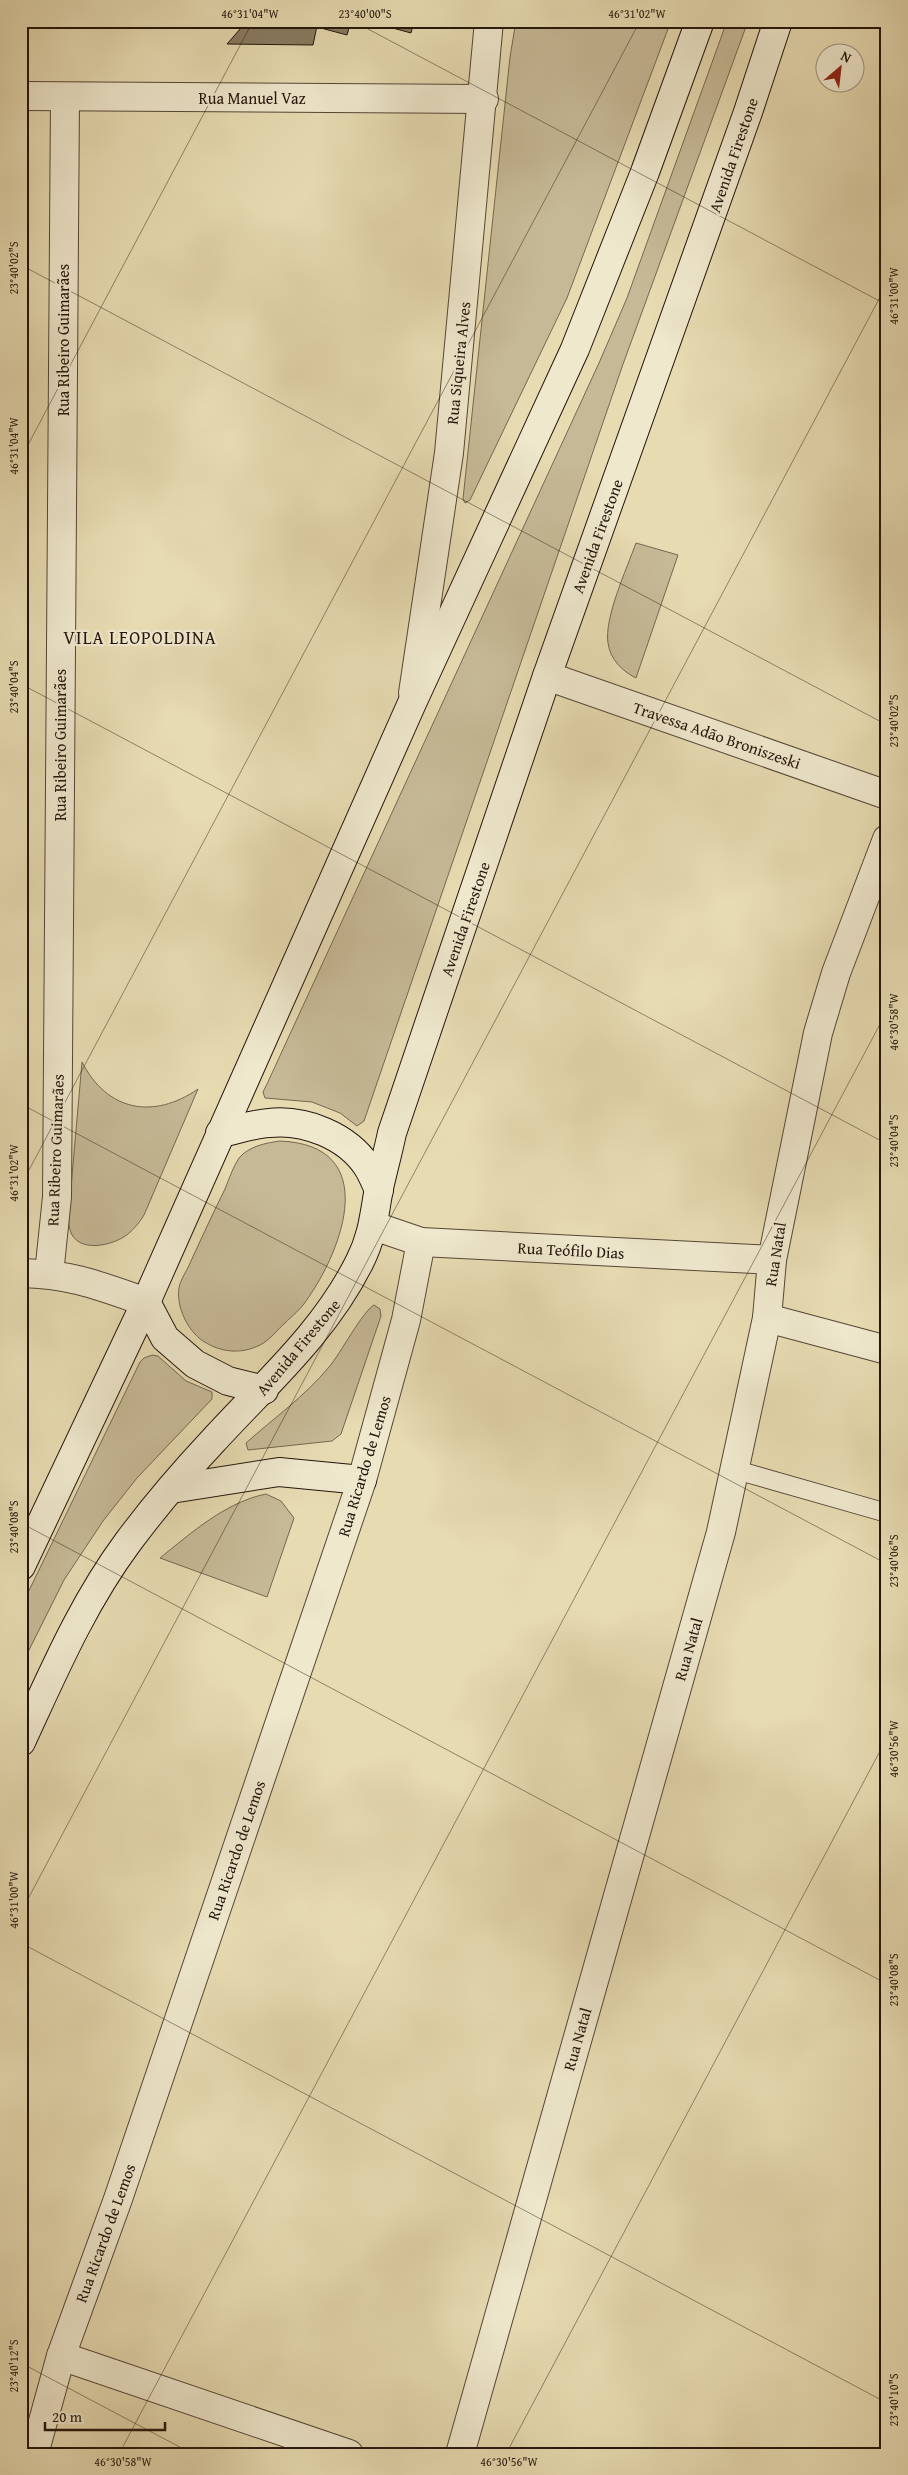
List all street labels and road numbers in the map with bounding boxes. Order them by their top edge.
street label: Rua Manuel Vaz [199,86,305,110]
street label: Avenida Firestone [702,94,764,216]
street label: Rua Ribeiro Guimarães [51,264,75,416]
street label: Rua Siqueira Alves [440,300,476,426]
street label: Avenida Firestone [565,476,629,596]
street label: Rua Ribeiro Guimarães [48,669,72,821]
street label: Travessa Adão Broniszeski [630,695,805,775]
street label: Avenida Firestone [434,858,496,980]
street label: Rua Ribeiro Guimarães [40,1074,70,1226]
street label: Rua Natal [758,1220,792,1288]
street label: Rua Teófilo Dias [517,1235,625,1265]
street label: Avenida Firestone [250,1293,346,1401]
street label: Rua Ricardo de Lemos [331,1392,397,1540]
street label: Rua Natal [668,1614,709,1683]
street label: Rua Ricardo de Lemos [201,1777,271,1923]
street label: Rua Natal [557,2004,598,2073]
street label: Rua Ricardo de Lemos [69,2160,141,2306]

